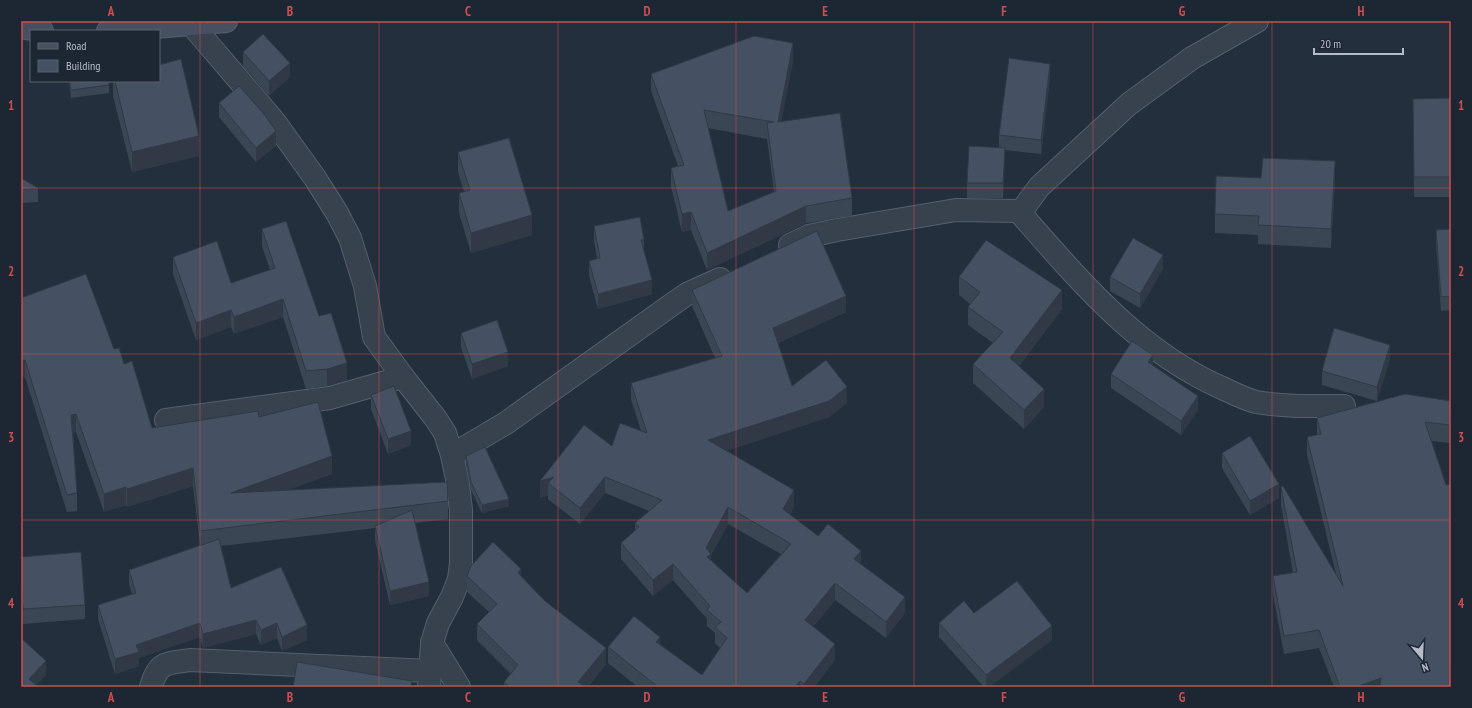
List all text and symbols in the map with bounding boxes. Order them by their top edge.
text: A [107,3,115,20]
text: B [287,3,293,20]
text: C [465,3,471,20]
text: D [644,3,651,20]
text: E [822,3,828,20]
text: F [1001,3,1007,20]
text: G [1179,3,1186,20]
text: H [1358,3,1365,20]
legend [30,30,160,82]
scale bar [1314,30,1403,56]
text: 20 m [1320,36,1341,51]
text: Road [66,38,86,53]
text: Building [66,58,101,73]
text: 1 [8,97,14,114]
text: 1 [1458,97,1464,114]
text: 2 [8,263,14,280]
text: 2 [1458,263,1464,280]
text: 3 [8,429,14,446]
text: 3 [1458,429,1464,446]
text: 4 [8,595,15,612]
text: 4 [1458,595,1465,612]
north arrow [1402,638,1442,678]
text: N [1420,660,1430,675]
text: A [107,689,115,706]
text: B [287,689,293,706]
text: C [465,689,471,706]
text: D [644,689,651,706]
text: E [822,689,828,706]
text: F [1001,689,1007,706]
text: G [1179,689,1186,706]
text: H [1358,689,1365,706]

